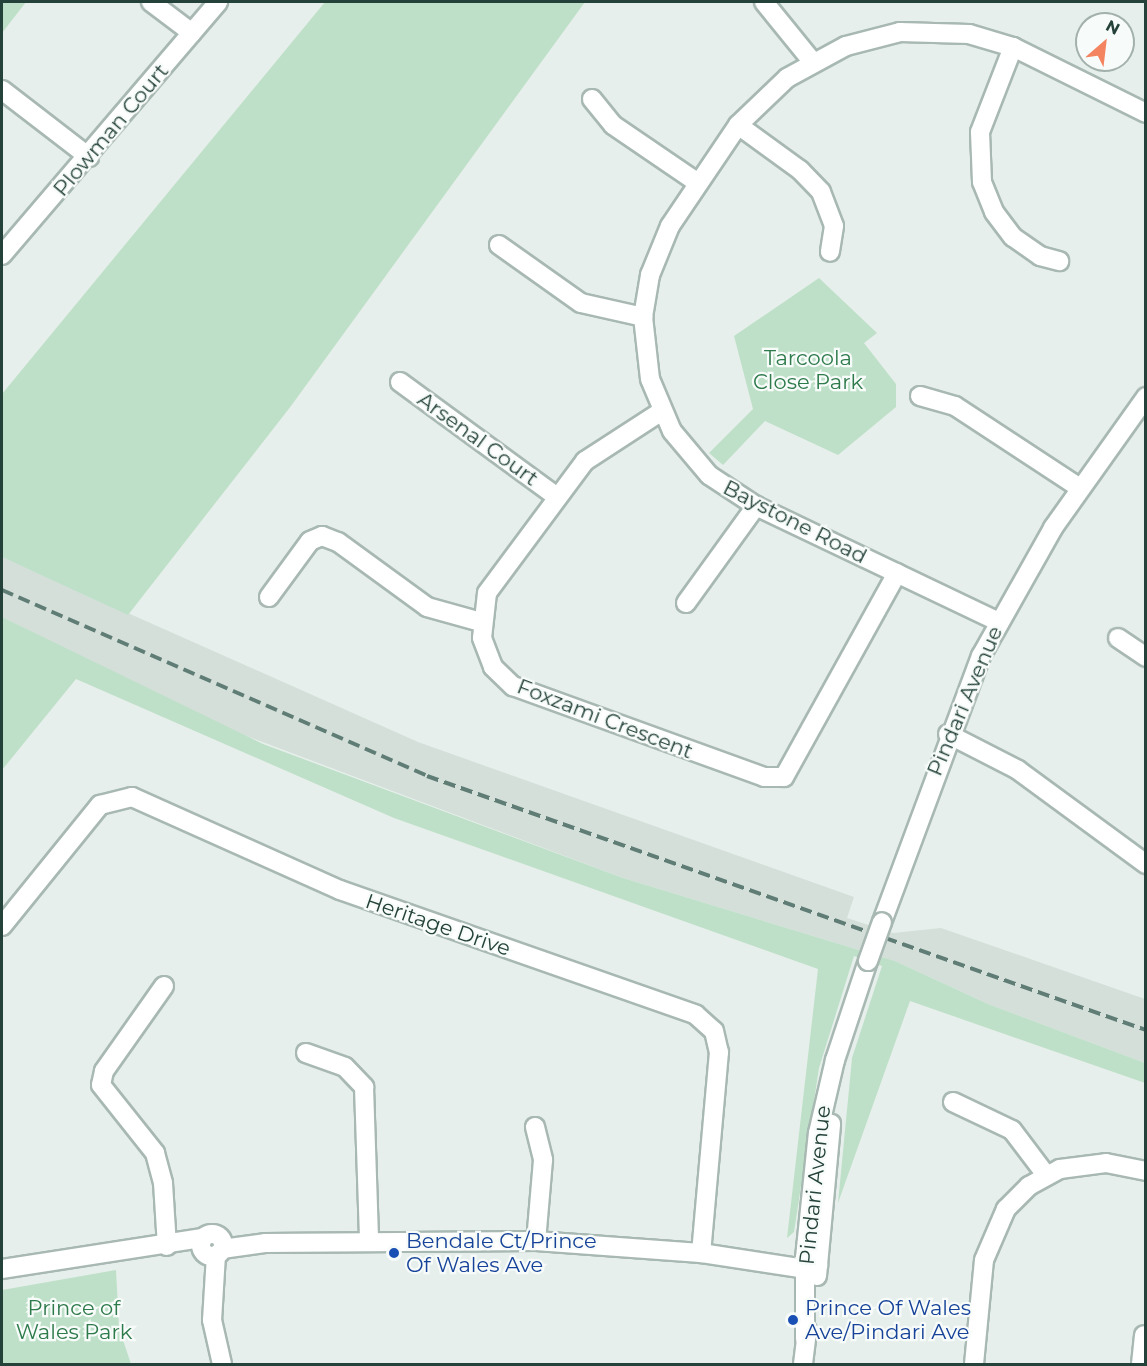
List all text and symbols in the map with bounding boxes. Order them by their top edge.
north arrow [1075,12,1135,72]
text: N [1103,16,1123,39]
street label: Plowman Court [48,59,174,201]
park label: Tarcoola Close Park [753,345,863,395]
street label: Arsenal Court [413,387,543,491]
street label: Baystone Road [719,475,871,569]
street label: Pindari Avenue [922,622,1008,780]
street label: Foxzami Crescent [514,674,696,764]
street label: Heritage Drive [362,888,514,962]
street label: Pindari Avenue [794,1104,836,1266]
place label: Bendale Ct/Prince Of Wales Ave [406,1228,597,1278]
marker: Bendale Ct/Prince Of Wales Ave [387,1246,401,1260]
park label: Prince of Wales Park [16,1295,132,1345]
place label: Prince Of Wales Ave/Pindari Ave [805,1295,971,1345]
marker: Prince Of Wales Ave/Pindari Ave [786,1313,800,1327]

